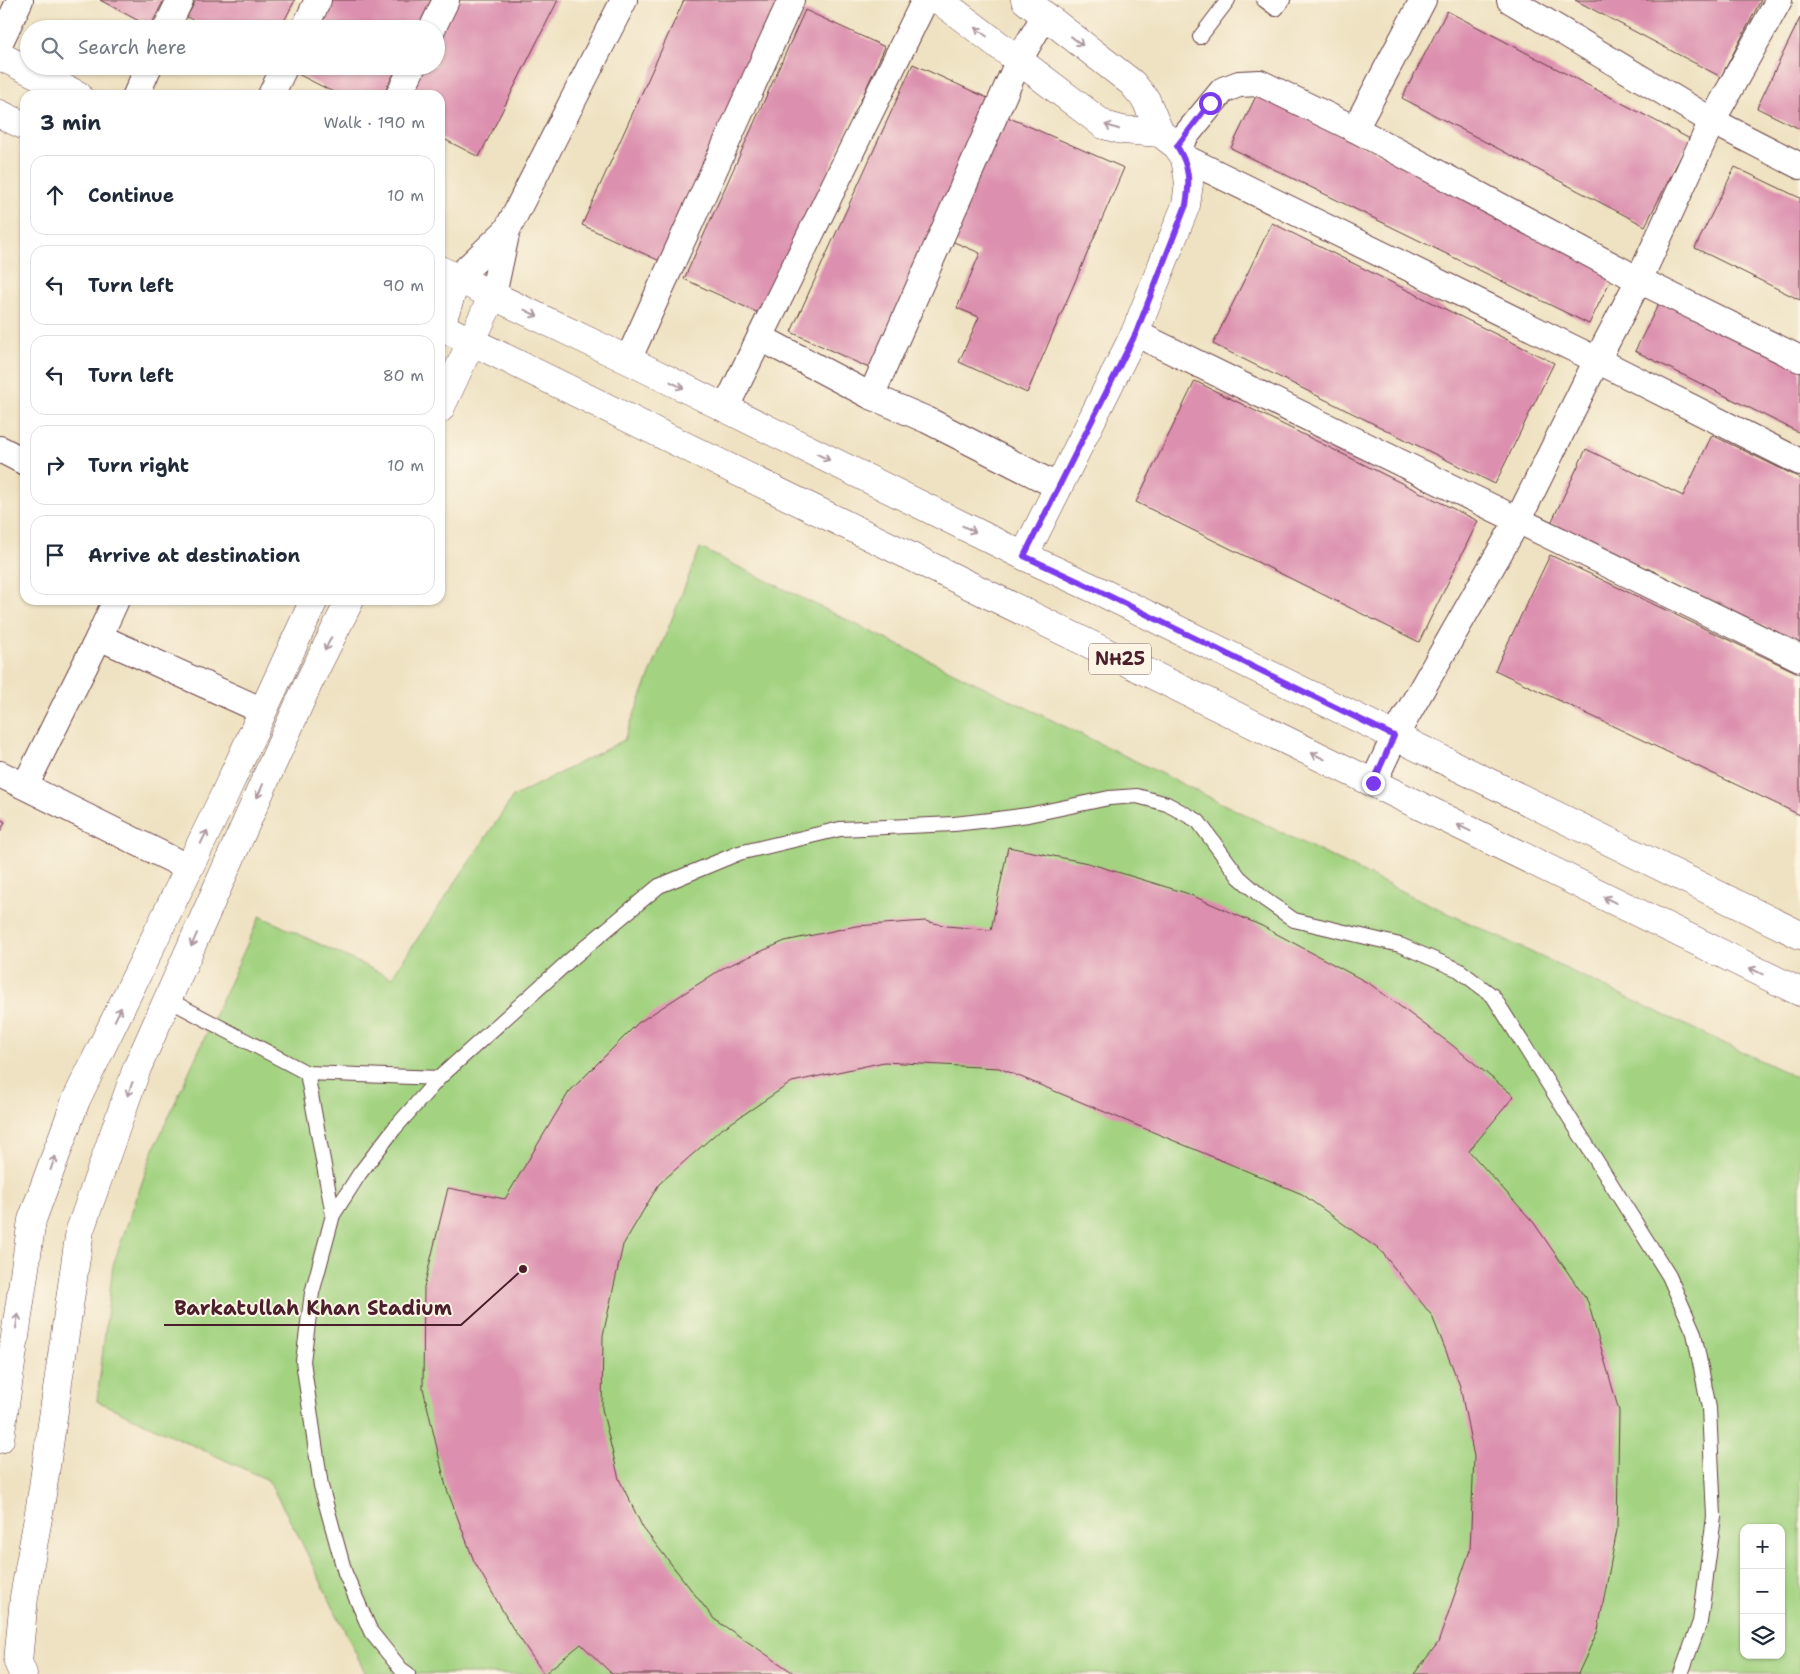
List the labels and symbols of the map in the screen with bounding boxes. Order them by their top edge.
one-way arrow [975,26,988,37]
one-way arrow [1071,35,1084,46]
route start [1199,92,1222,115]
one-way arrow [1105,122,1120,131]
one-way arrow [524,309,539,319]
one-way arrow [669,381,684,390]
one-way arrow [815,453,830,462]
one-way arrow [961,524,976,534]
one-way arrow [323,636,332,651]
road number: NH25 [1089,644,1151,674]
one-way arrow [1311,751,1326,761]
route end [1362,772,1385,795]
one-way arrow [255,783,265,798]
one-way arrow [1457,823,1472,832]
one-way arrow [200,830,209,845]
one-way arrow [1603,895,1618,904]
one-way arrow [188,932,198,947]
one-way arrow [1749,966,1764,975]
one-way arrow [113,1007,123,1022]
one-way arrow [125,1081,134,1096]
one-way arrow [49,1156,58,1172]
callout: Barkatullah Khan Stadium [164,1290,461,1325]
text: Barkatullah Khan Stadium [174,1295,452,1321]
one-way arrow [13,1313,23,1329]

